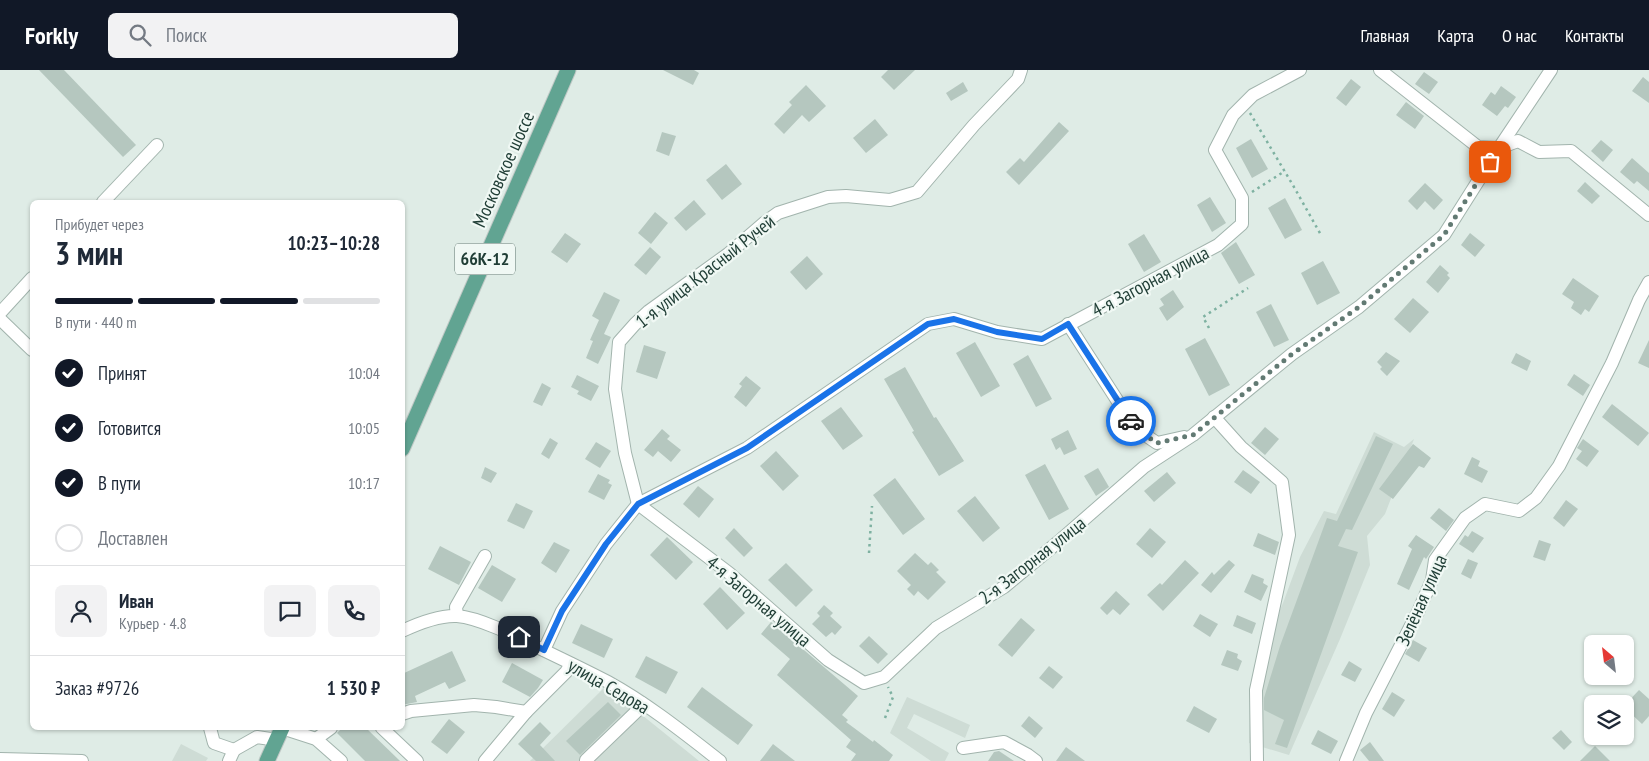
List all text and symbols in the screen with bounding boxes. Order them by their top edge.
search box [108,13,458,58]
text: Forkly [25,20,78,51]
icon: search [126,21,154,49]
text: Поиск [166,23,207,47]
text: Главная [1361,24,1409,47]
text: Карта [1437,24,1474,47]
text: О нас [1502,24,1537,47]
text: Контакты [1565,24,1624,47]
street label: Московское шоссе [467,107,539,231]
pin [1469,141,1511,183]
icon: bag [1476,148,1504,176]
street label: 1-я улица Красный Ручей [630,209,780,333]
text: Прибудет через [55,214,144,234]
text: 10:23–10:28 [287,231,380,255]
text: 3 мин [55,232,123,274]
street label: 4-я Загорная улица [1087,240,1213,322]
road number: 66К-12 [455,243,515,274]
text: В пути · 440 m [55,312,137,332]
icon: check [55,359,83,387]
text: Принят [98,361,146,385]
text: 10:04 [348,363,380,383]
courier [1106,396,1156,446]
icon: car [1117,407,1145,435]
icon: check [55,414,83,442]
text: Готовится [98,416,161,440]
text: 10:05 [348,418,380,438]
icon: check [55,469,83,497]
text: В пути [98,471,141,495]
text: 10:17 [348,473,380,493]
street label: 2-я Загорная улица [974,511,1090,609]
text: Доставлен [98,526,168,550]
street label: 4-я Загорная улица [702,550,816,652]
street label: Зелёная улица [1390,551,1452,649]
button: person [55,585,107,637]
button: chat [264,585,316,637]
button: phone [328,585,380,637]
text: Иван [119,589,154,613]
text: Курьер · 4.8 [119,613,187,633]
pin [498,616,540,658]
icon: home [505,623,533,651]
north arrow [1584,635,1634,685]
map controls [1584,635,1634,745]
street label: улица Седова [564,653,654,719]
text: Заказ #9726 [55,676,139,700]
text: 1 530 ₽ [327,676,380,700]
button: layers [1584,695,1634,745]

